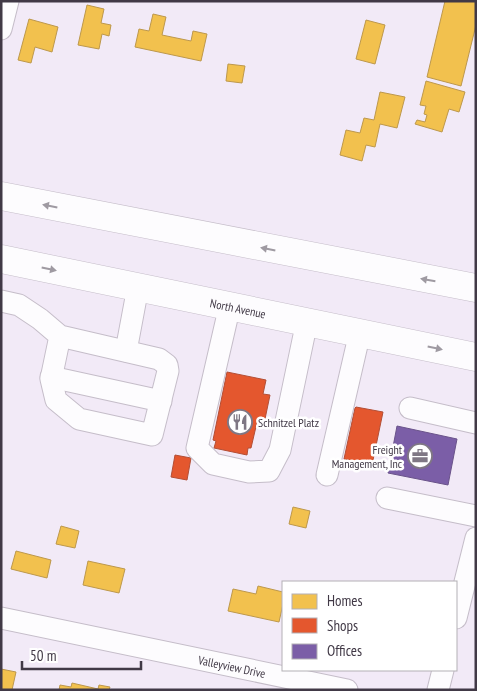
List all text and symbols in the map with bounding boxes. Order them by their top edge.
one-way arrow [43,202,58,210]
one-way arrow [261,245,276,253]
one-way arrow [41,265,57,273]
one-way arrow [419,275,435,283]
street label: North Avenue [209,295,267,321]
one-way arrow [427,344,442,352]
restaurant icon: Schnitzel Platz [227,409,253,435]
place label: Schnitzel Platz [258,415,319,430]
place label: Freight Management, Inc [332,442,403,471]
office icon: Freight Management, Inc [407,443,433,469]
legend [282,581,457,671]
text: Homes [327,591,363,610]
text: Shops [327,616,358,635]
scale bar [22,638,141,670]
text: Offices [327,641,362,660]
text: 50 m [30,646,56,665]
street label: Valleyview Drive [196,652,267,680]

